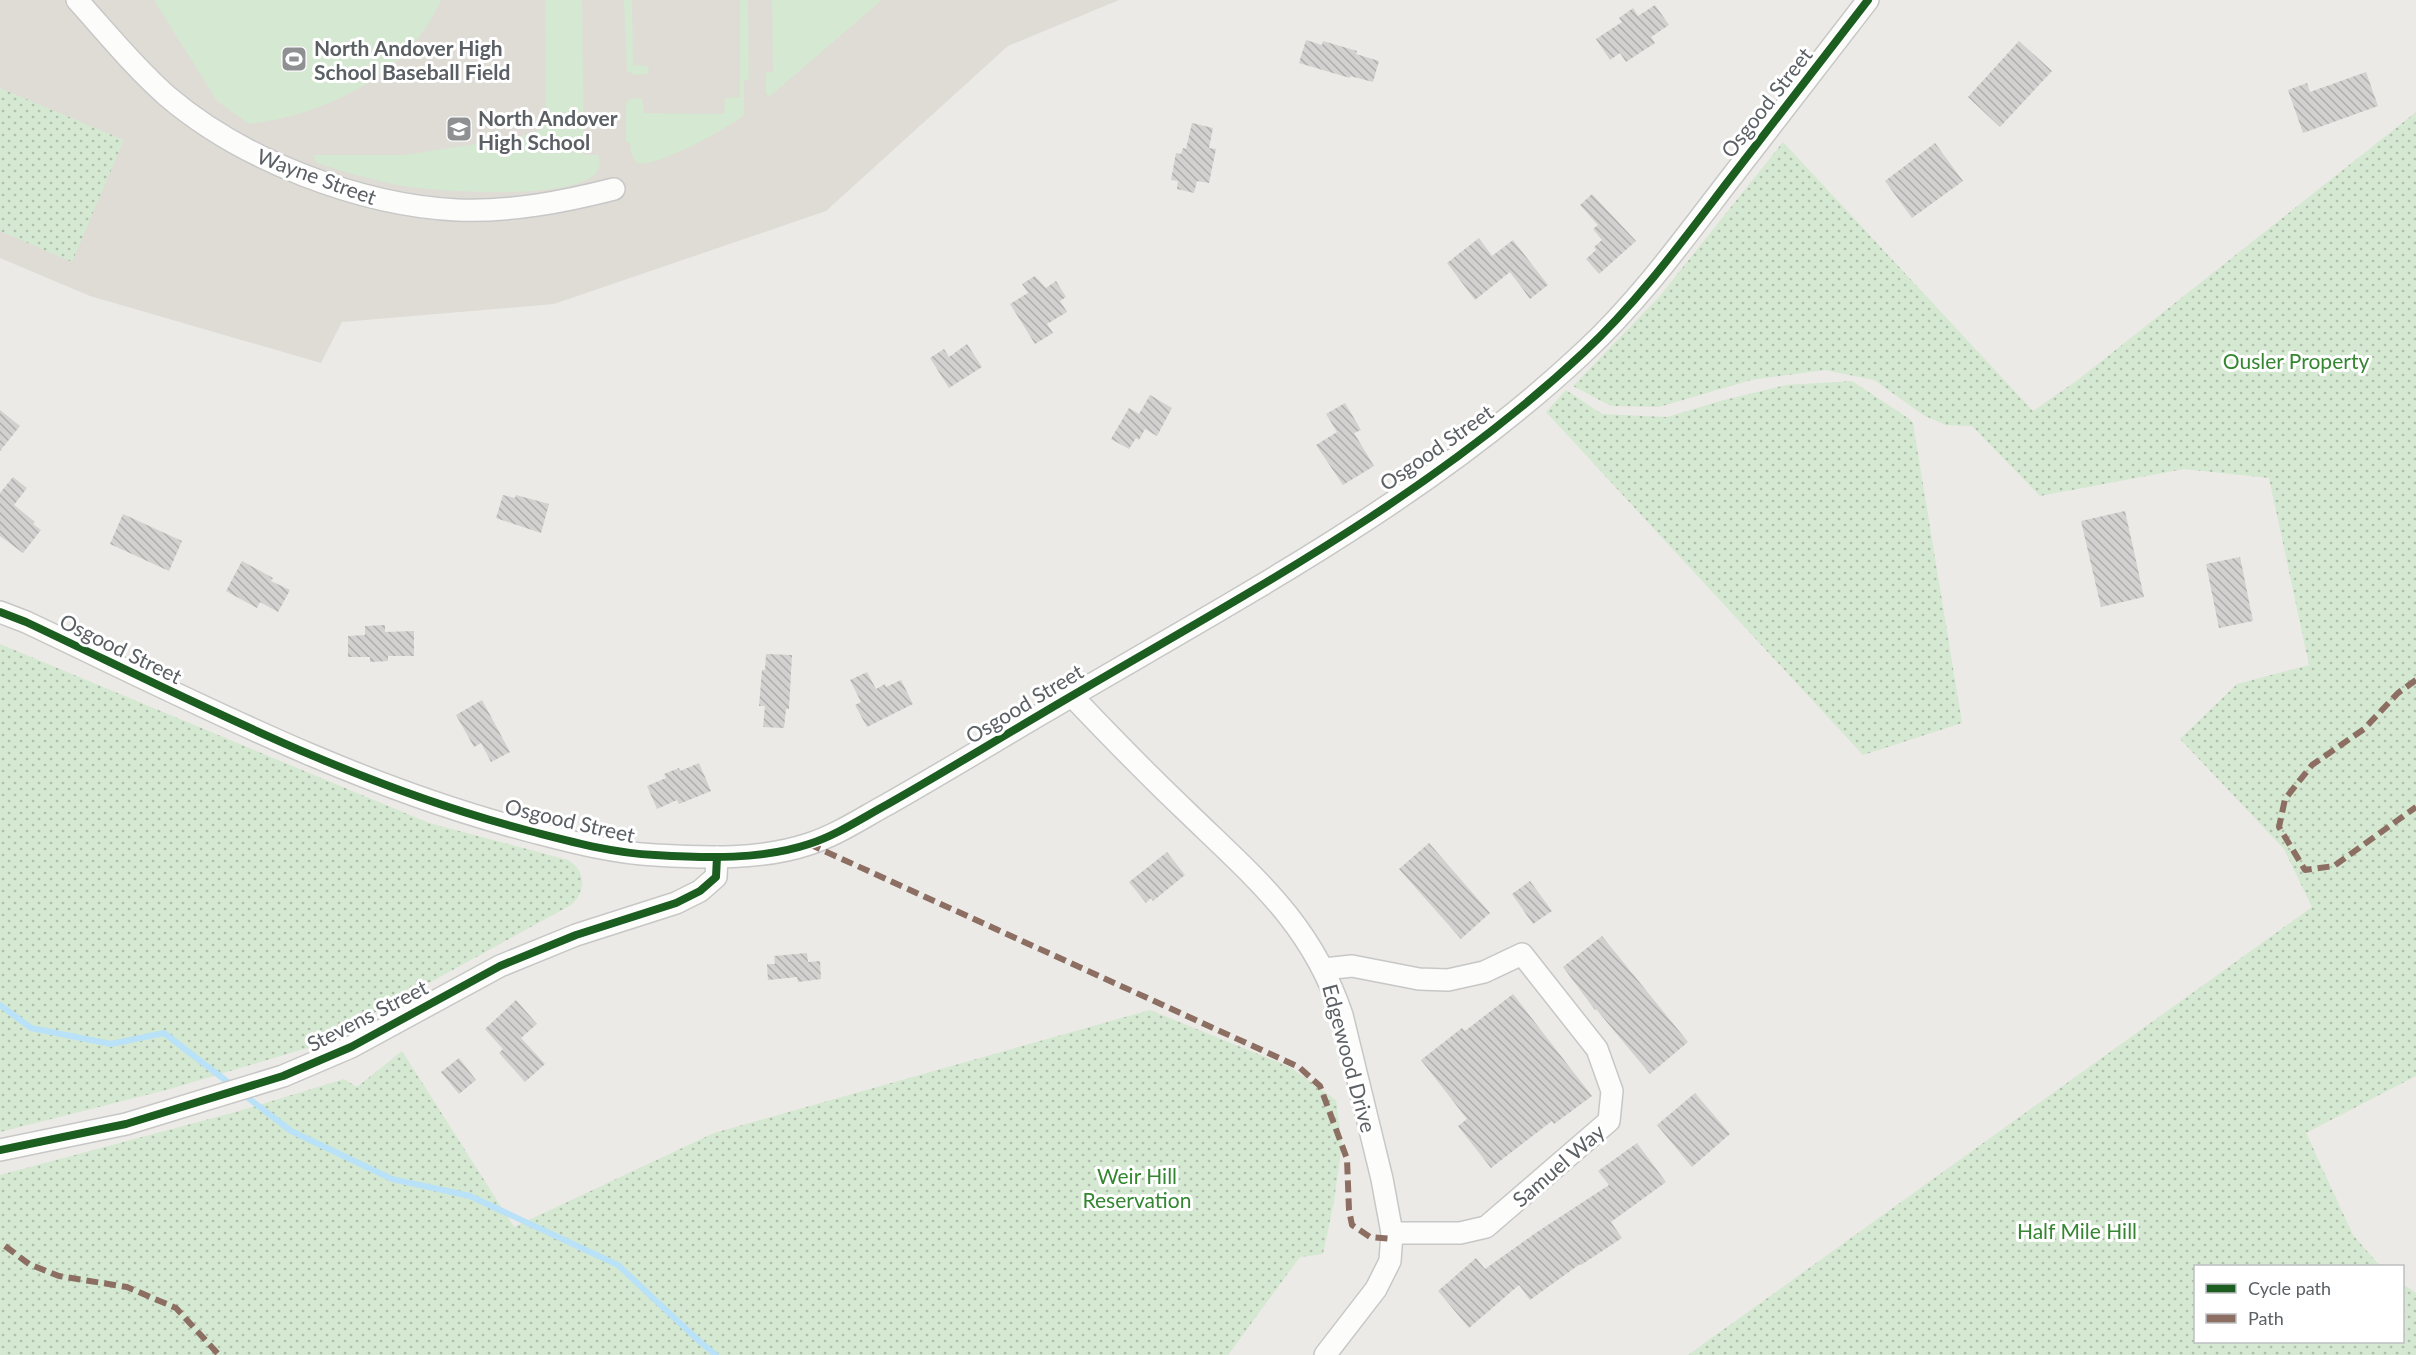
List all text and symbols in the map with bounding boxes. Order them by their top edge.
place label: North Andover High School Baseball Field [314,35,510,84]
street label: Osgood Street [1715,42,1817,162]
sports icon: North Andover High School Baseball Field [279,44,309,74]
place label: North Andover High School [478,105,618,154]
school or university icon: North Andover High School [444,114,474,144]
street label: Wayne Street [254,143,380,209]
park label: Ousler Property [2223,348,2369,373]
street label: Osgood Street [1374,398,1498,495]
street label: Osgood Street [56,608,187,689]
street label: Osgood Street [961,658,1088,748]
street label: Osgood Street [503,793,638,847]
street label: Stevens Street [302,974,432,1056]
street label: Edgewood Drive [1318,981,1382,1135]
street label: Samuel Way [1507,1118,1609,1212]
park label: Weir Hill Reservation [1083,1163,1191,1212]
park label: Half Mile Hill [2017,1218,2137,1243]
legend [2194,1265,2404,1343]
text: Cycle path [2248,1277,2331,1299]
text: Path [2248,1307,2284,1329]

